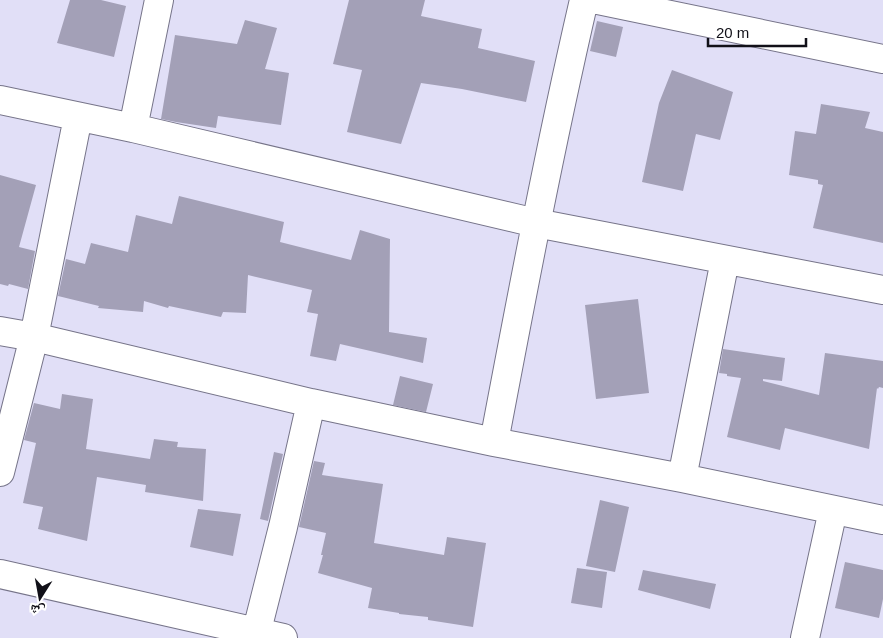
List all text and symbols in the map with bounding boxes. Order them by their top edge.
scale bar [708,15,806,47]
text: 20 m [716,24,749,41]
north arrow [15,573,65,623]
text: ش [29,600,47,620]

